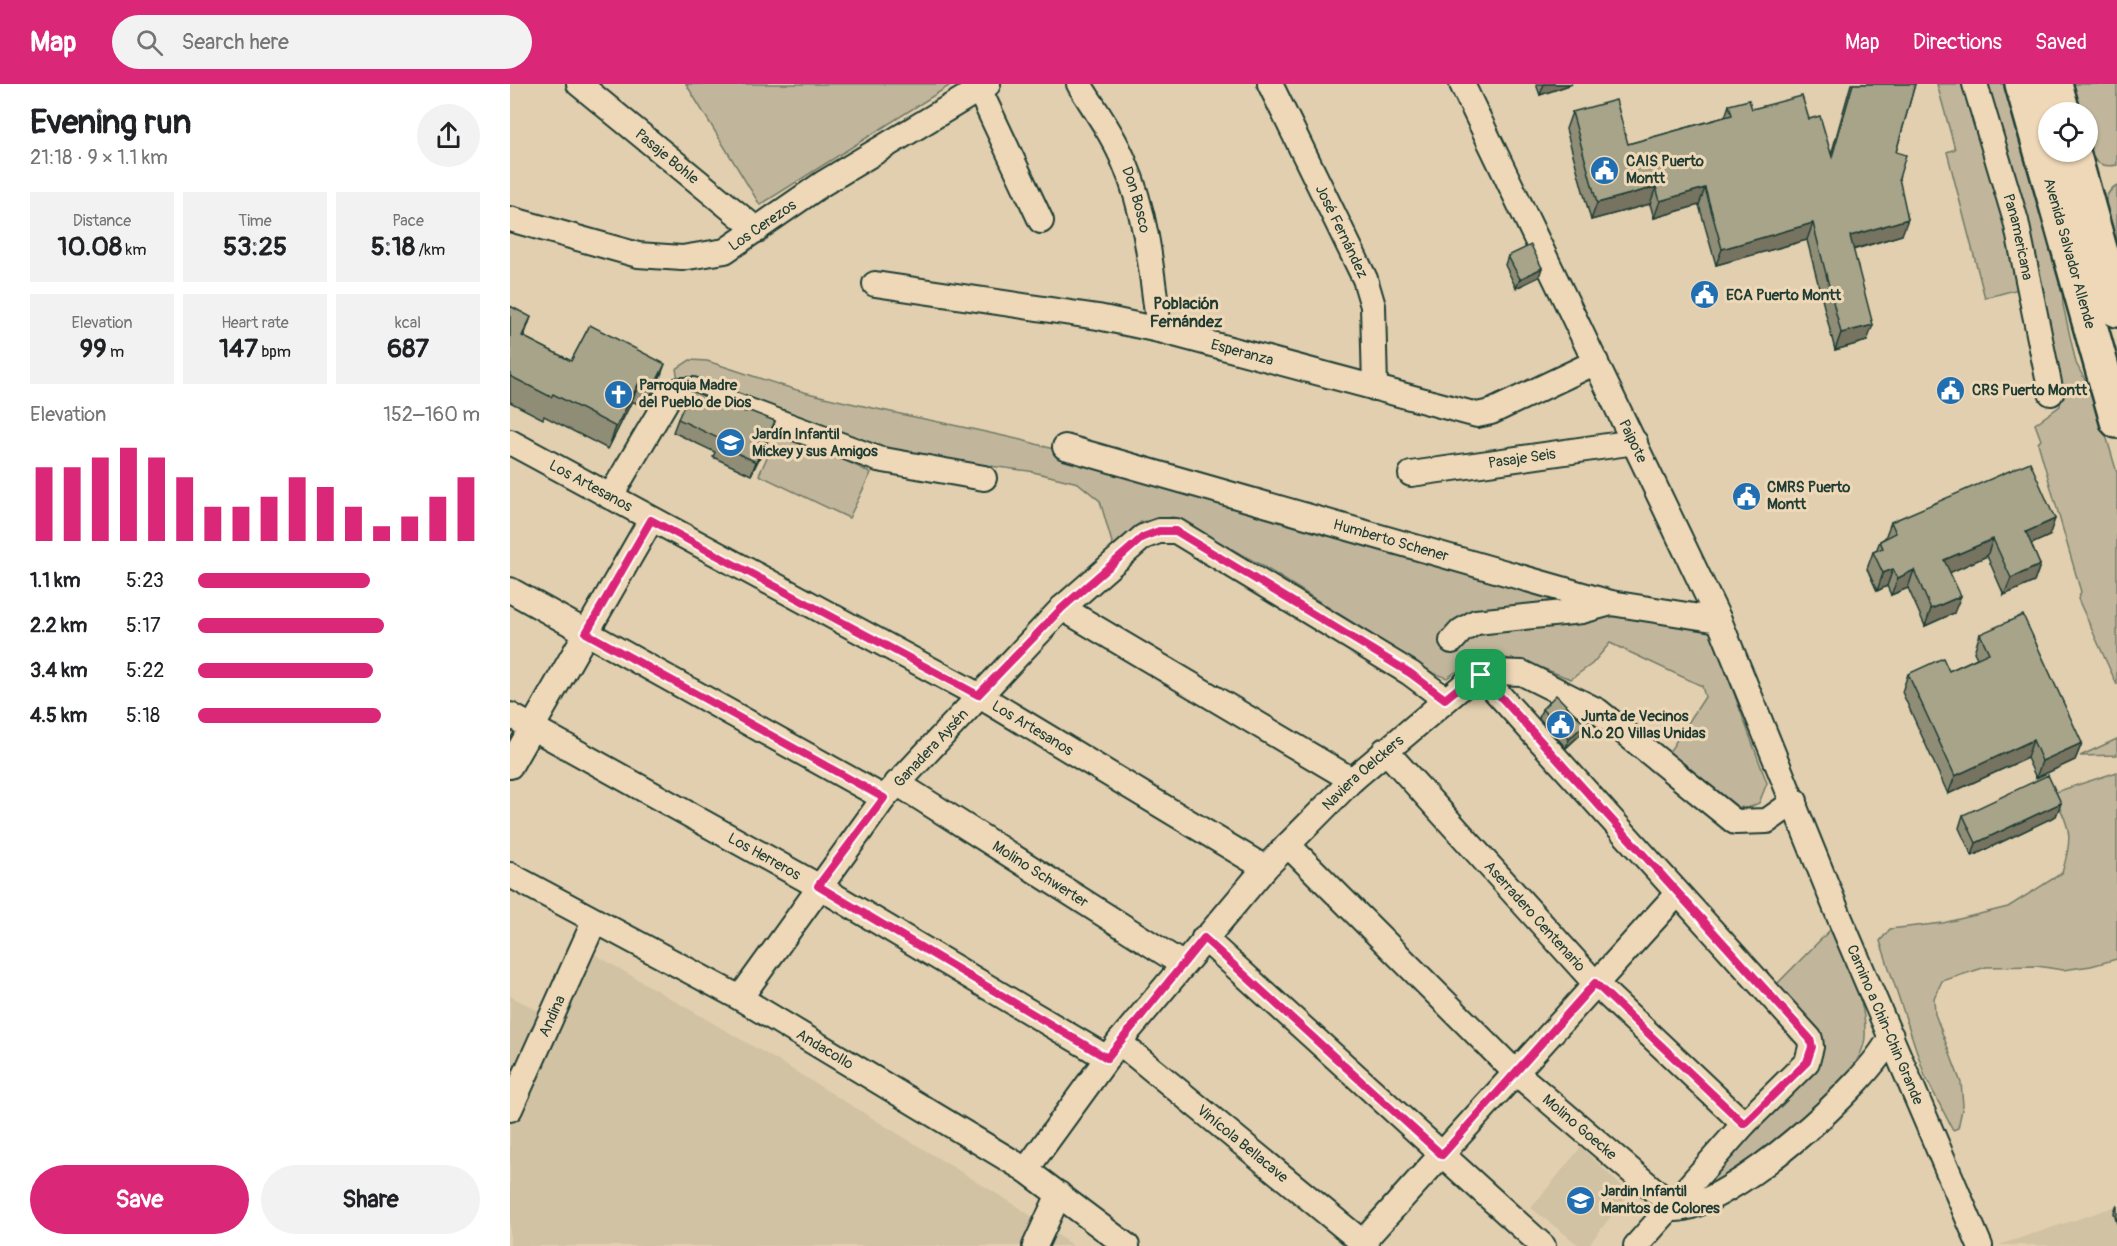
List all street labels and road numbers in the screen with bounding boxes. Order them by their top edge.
street label: Pasaje Bohle [631,125,703,189]
street label: Don Bosco [1117,164,1154,235]
street label: Avenida Salvador Allende [2039,176,2100,332]
street label: José Fernández [1311,182,1372,282]
street label: Panamericana [1998,192,2037,282]
street label: Los Cerezos [725,195,800,256]
street label: Esperanza [1209,335,1276,370]
street label: Paipote [1614,416,1652,467]
street label: Pasaje Seis [1487,444,1557,473]
street label: Los Artesanos [546,456,636,517]
street label: Humberto Schener [1331,515,1451,566]
street label: Los Artesanos [988,697,1077,760]
street label: Ganadera Aysén [890,705,973,792]
street label: Naviera Oelckers [1318,731,1408,815]
street label: Los Herreros [724,829,804,885]
street label: Molino Schwerter [989,837,1092,912]
street label: Aserradero Centenario [1480,857,1589,976]
street label: Camino a Chin-Chin Grande [1842,942,1928,1108]
street label: Andina [535,992,570,1040]
street label: Andacollo [793,1025,857,1074]
street label: Molino Goecke [1538,1090,1621,1165]
street label: Vinícola Bellacave [1193,1101,1292,1188]

